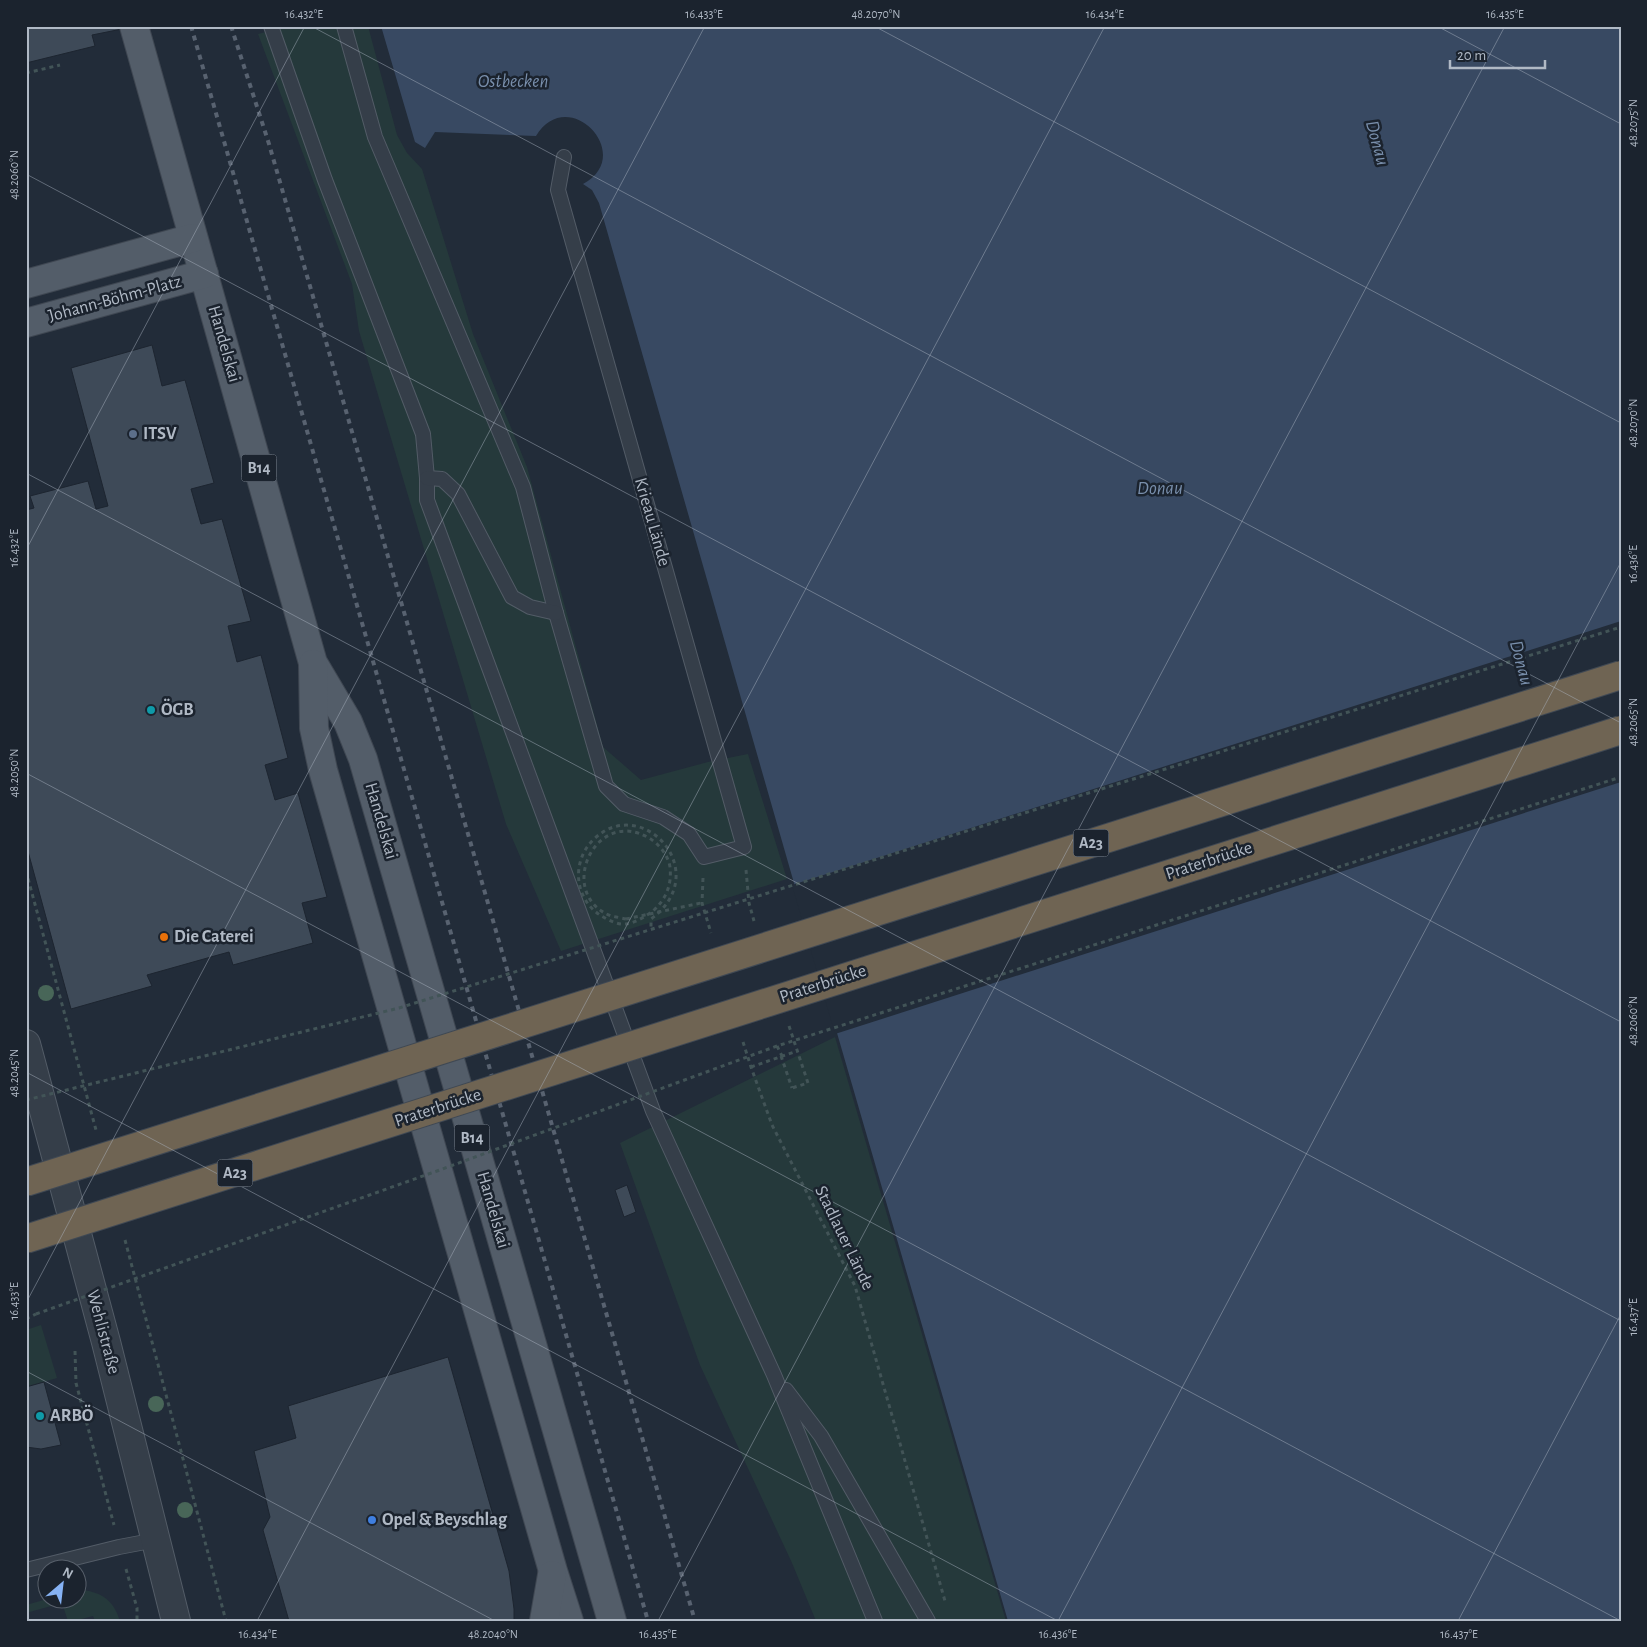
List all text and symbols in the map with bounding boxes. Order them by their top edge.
text: 16.432°E [285,8,323,20]
text: 16.433°E [685,8,723,20]
text: 48.2070°N [851,8,901,20]
text: 16.434°E [1086,8,1124,20]
text: 16.435°E [1486,8,1524,20]
scale bar [1450,38,1544,70]
text: 20 m [1457,48,1486,63]
water label: Ostbecken [478,72,548,91]
text: 48.2075°N [1627,99,1639,147]
water label: Donau [1362,118,1392,168]
text: 48.2060°N [8,150,20,200]
street label: Johann-Böhm-Platz [46,273,184,325]
street label: Handelskai [205,304,243,384]
text: 48.2070°N [1627,398,1639,448]
place label: ITSV [143,425,177,443]
marker: ITSV [127,428,139,440]
road number: B14 [242,454,276,482]
street label: Krieau Lände [631,476,673,568]
water label: Donau [1137,479,1183,498]
text: 16.432°E [8,529,20,567]
text: 16.436°E [1627,545,1639,583]
water label: Donau [1506,638,1536,688]
place label: ÖGB [161,698,194,719]
text: 48.2065°N [1627,698,1639,746]
marker: ÖGB [145,704,157,716]
text: 48.2050°N [8,748,20,798]
street label: Handelskai [362,781,400,861]
road number: A23 [1074,830,1108,856]
street label: Praterbrücke [1163,839,1255,883]
place label: Die Caterei [174,928,254,946]
marker: Die Caterei [158,931,170,943]
street label: Praterbrücke [777,962,869,1006]
text: 48.2060°N [1627,996,1639,1046]
text: 48.2045°N [8,1049,20,1097]
street label: Praterbrücke [392,1086,484,1130]
road number: B14 [454,1124,490,1152]
road number: A23 [218,1160,252,1186]
street label: Handelskai [474,1170,512,1250]
street label: Stadlauer Lände [811,1183,877,1293]
text: 16.433°E [8,1282,20,1320]
street label: Wehlistraße [83,1288,123,1376]
text: 16.437°E [1627,1298,1639,1336]
place label: ARBÖ [50,1404,94,1425]
marker: ARBÖ [34,1410,46,1422]
place label: Opel & Beyschlag [382,1511,508,1529]
marker: Opel & Beyschlag [366,1514,378,1526]
north arrow [38,1560,88,1610]
text: N [60,1565,75,1582]
text: 16.434°E [239,1628,277,1640]
text: 48.2040°N [468,1628,518,1640]
text: 16.435°E [639,1628,677,1640]
text: 16.436°E [1039,1628,1077,1640]
text: 16.437°E [1440,1628,1478,1640]

